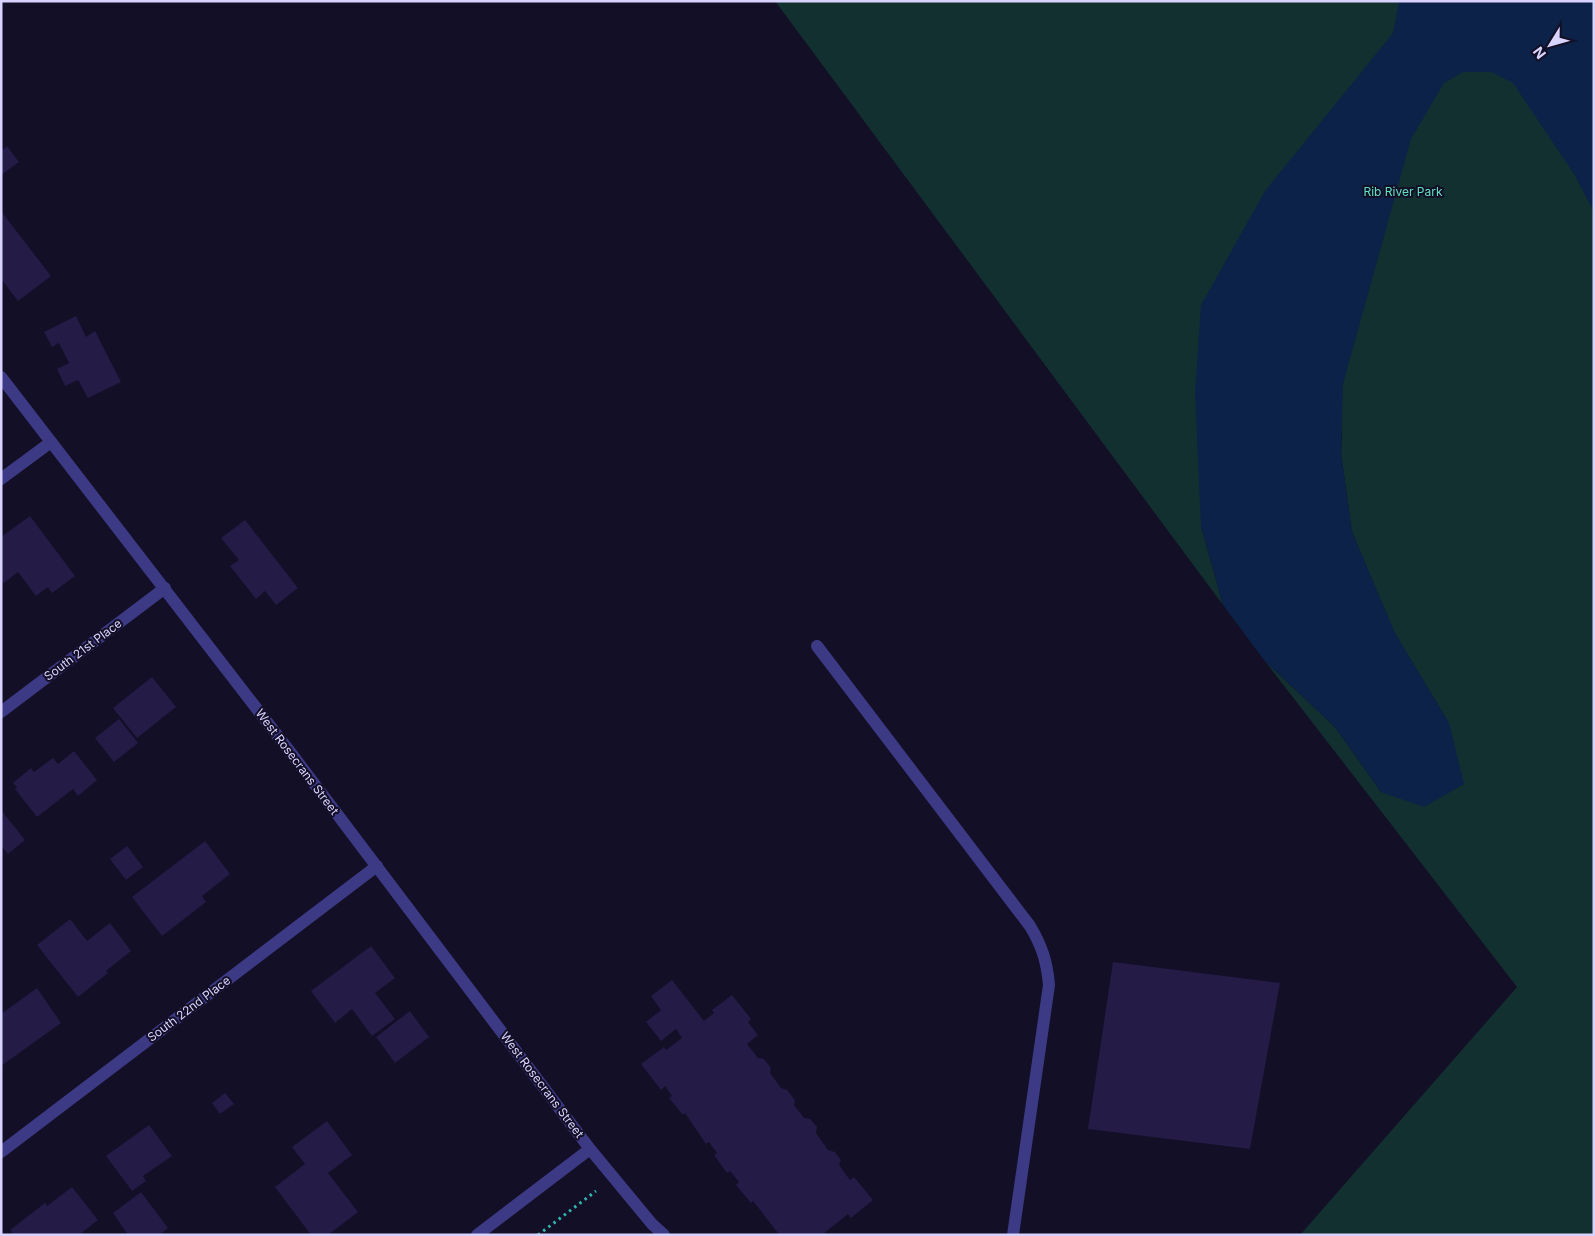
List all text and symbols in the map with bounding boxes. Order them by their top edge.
north arrow [1525,20,1575,70]
text: N [1529,44,1549,63]
park label: Rib River Park [1363,184,1443,199]
street label: South 21st Place [41,616,125,684]
street label: West Rosecrans Street [253,706,342,818]
street label: South 22nd Place [144,973,233,1045]
street label: West Rosecrans Street [498,1029,587,1141]

